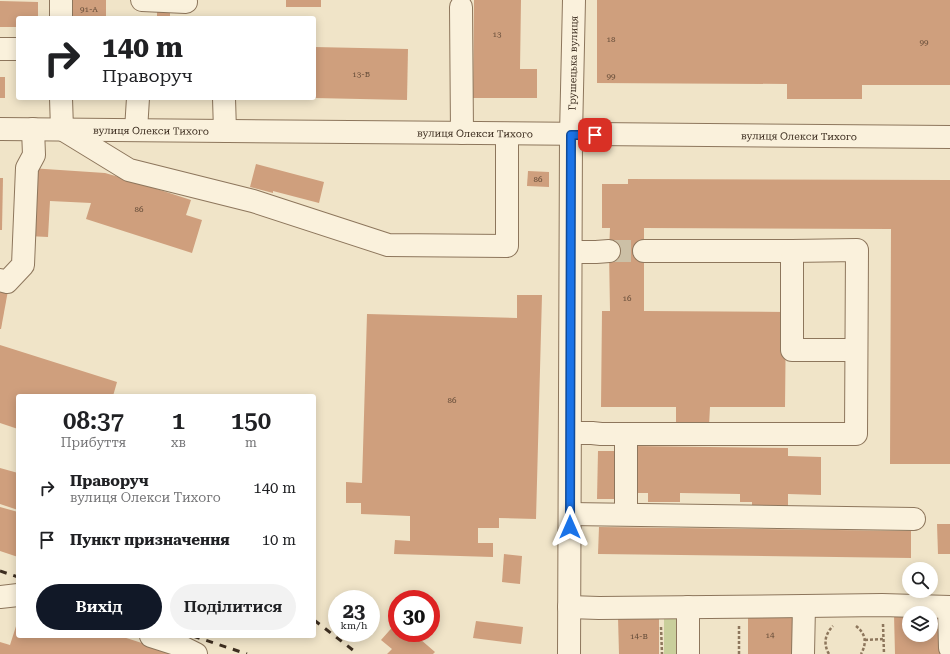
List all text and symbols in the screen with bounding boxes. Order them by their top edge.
house number: 91-А [80,5,98,14]
street label: Грушецька вулиця [566,15,579,111]
house number: 13 [493,30,502,39]
text: 140 m [102,31,183,64]
icon: right [36,32,88,84]
house number: 18 [607,35,616,44]
house number: 99 [920,38,929,47]
text: Праворуч [102,65,193,86]
house number: 13-Б [352,70,370,79]
house number: 99 [607,72,616,81]
pin [578,118,612,152]
street label: вулиця Олекси Тихого [93,124,209,136]
icon: arrive [584,124,606,146]
street label: вулиця Олекси Тихого [417,127,533,139]
street label: вулиця Олекси Тихого [741,130,857,142]
house number: 86 [534,175,543,184]
house number: 86 [135,205,144,214]
house number: 16 [623,294,632,303]
house number: 86 [448,396,457,405]
text: 08:37 [63,407,124,435]
text: 1 [172,407,185,435]
text: 150 [231,407,271,435]
text: Прибуття [61,435,126,450]
text: хв [171,435,186,450]
text: m [245,435,257,450]
text: Праворуч [70,472,149,490]
icon: right [36,477,58,499]
text: 140 m [253,479,296,497]
text: вулиця Олекси Тихого [70,490,221,505]
position arrow [549,506,591,548]
icon: arrive [36,529,58,551]
text: Пункт призначення [70,531,230,549]
text: 10 m [262,531,296,549]
map controls [902,562,938,642]
button: search [902,562,938,598]
button: Вихід [36,584,162,630]
button: Поділитися [170,584,296,630]
speed limit sign: 30 [388,590,440,642]
text: 23 [343,599,365,623]
button: layers [902,606,938,642]
text: km/h [341,620,367,631]
house number: 14 [766,631,775,640]
house number: 14-В [630,632,648,641]

